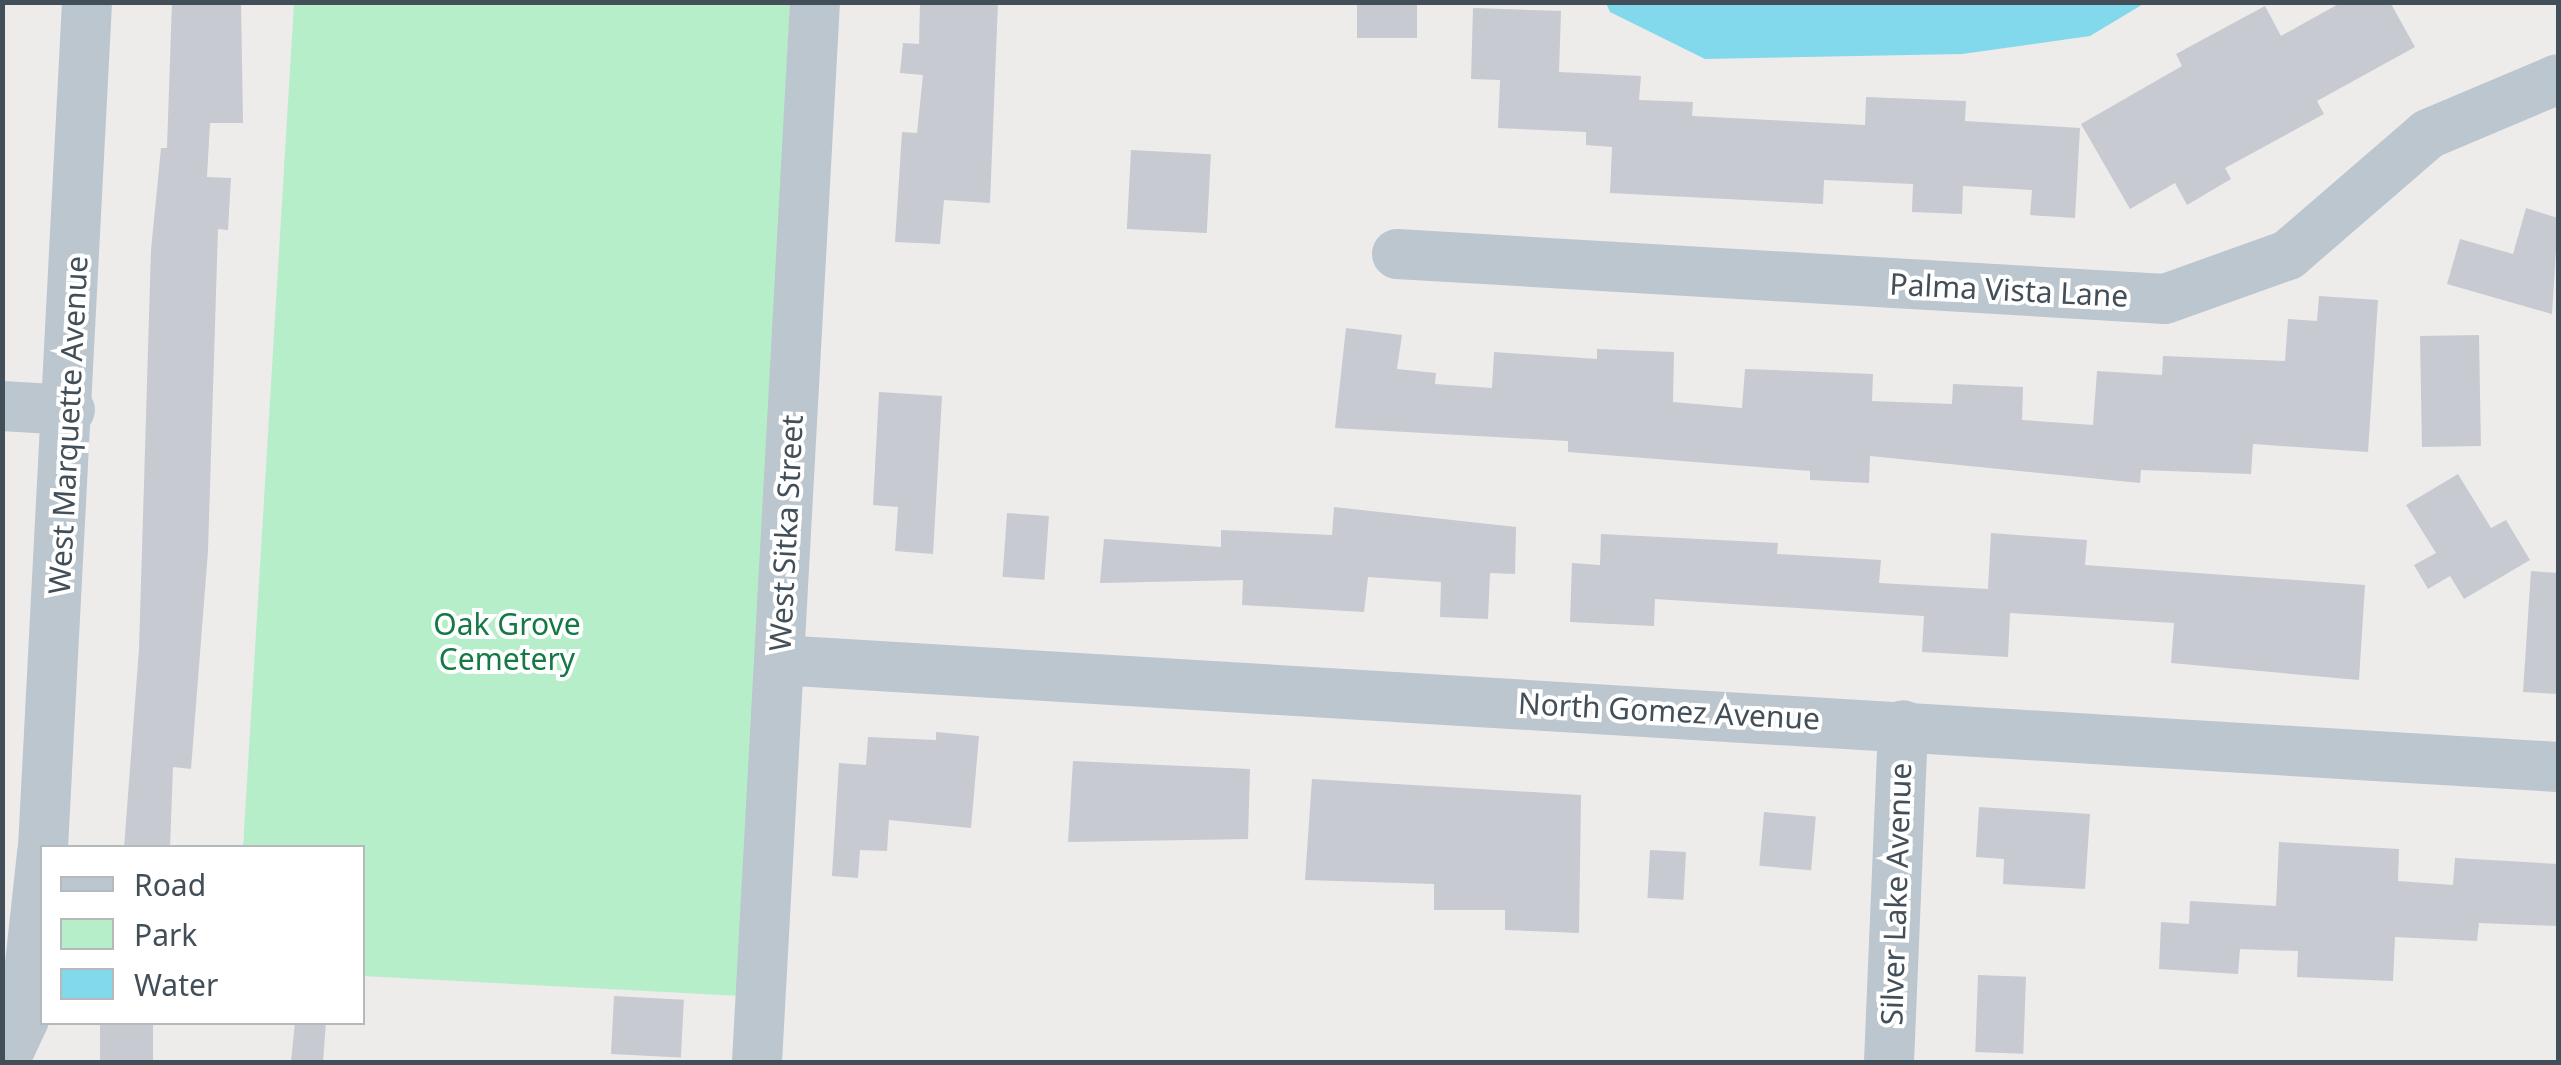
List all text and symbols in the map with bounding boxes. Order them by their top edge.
street label: West Marquette Avenue [41,255,95,595]
street label: Palma Vista Lane [1889,266,2129,314]
street label: West Sitka Street [762,414,810,652]
park label: Oak Grove Cemetery [433,606,581,676]
street label: North Gomez Avenue [1517,685,1821,737]
street label: Silver Lake Avenue [1873,762,1919,1026]
legend [40,845,365,1025]
text: Road [134,864,206,905]
text: Park [134,914,197,955]
text: Water [134,964,218,1005]

